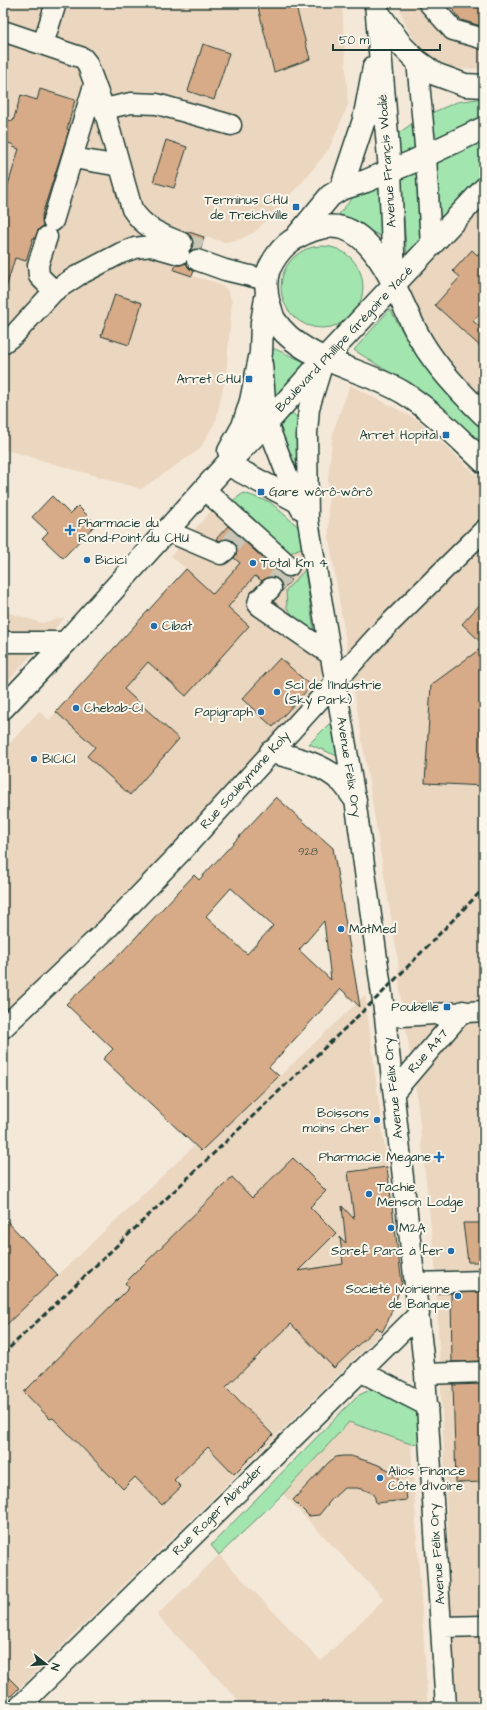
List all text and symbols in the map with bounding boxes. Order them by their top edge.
scale bar [333,26,440,52]
text: 50 m [339,32,370,49]
street label: Avenue Françis Wodié [373,94,401,228]
place label: Terminus CHU de Treichville [204,191,288,224]
marker: Terminus CHU de Treichville [291,202,301,212]
street label: Boulevard Phillipe Grégoire Yacé [271,262,418,417]
place label: Arret CHU [176,370,241,388]
marker: Arret CHU [244,374,254,384]
place label: Arret Hopital [360,426,438,444]
marker: Arret Hopital [441,430,451,440]
place label: Gare wôrô-wôrô [269,483,373,501]
marker: Gare wôrô-wôrô [256,487,266,497]
place label: Pharmacie du Rond-Point du CHU [78,514,189,547]
marker: Pharmacie du Rond-Point du CHU [65,525,75,535]
place label: Bicici [95,551,127,569]
place label: Total Km 4 [261,554,328,572]
marker: Bicici [82,555,92,565]
marker: Total Km 4 [248,558,258,568]
place label: Cibat [162,617,193,635]
marker: Cibat [149,621,159,631]
place label: Sci de l'Industrie (Sky Park) [285,676,382,710]
marker: Sci de l'Industrie (Sky Park) [272,687,282,697]
place label: Chebab-CI [84,699,143,717]
marker: Chebab-CI [71,703,81,713]
place label: Papigraph [195,703,254,722]
marker: Papigraph [256,707,266,717]
street label: Avenue Félix Ory [331,715,366,819]
street label: Rue Souleymane Koly [196,727,295,834]
place label: BICICI [42,750,76,768]
marker: BICICI [29,754,39,764]
house number: 928 [298,844,318,859]
place label: MatMed [349,920,396,938]
marker: MatMed [336,924,346,934]
place label: Poubelle [391,998,439,1016]
marker: Poubelle [442,1002,452,1012]
street label: Rue A47 [404,1025,452,1077]
street label: Avenue Félix Ory [379,1036,408,1140]
place label: Boissons moins cher [303,1104,369,1137]
marker: Boissons moins cher [372,1115,382,1125]
place label: Pharmacie Megane [319,1148,431,1167]
marker: Pharmacie Megane [434,1152,444,1162]
place label: Tachie Menson Lodge [377,1178,464,1212]
marker: Tachie Menson Lodge [364,1189,374,1199]
place label: M2A [399,1219,426,1237]
marker: M2A [386,1223,396,1233]
place label: Soref Parc à fer [331,1242,443,1260]
marker: Soref Parc à fer [446,1246,456,1256]
place label: Societé Ivoirienne de Banque [345,1280,450,1313]
marker: Societé Ivoirienne de Banque [453,1291,463,1301]
street label: Rue Roger Abinader [168,1460,268,1560]
place label: Alios Finance Côte d’Ivoire [388,1462,465,1495]
marker: Alios Finance Côte d’Ivoire [375,1473,385,1483]
street label: Avenue Félix Ory [424,1503,451,1605]
north arrow [26,1644,66,1684]
text: N [47,1661,63,1672]

